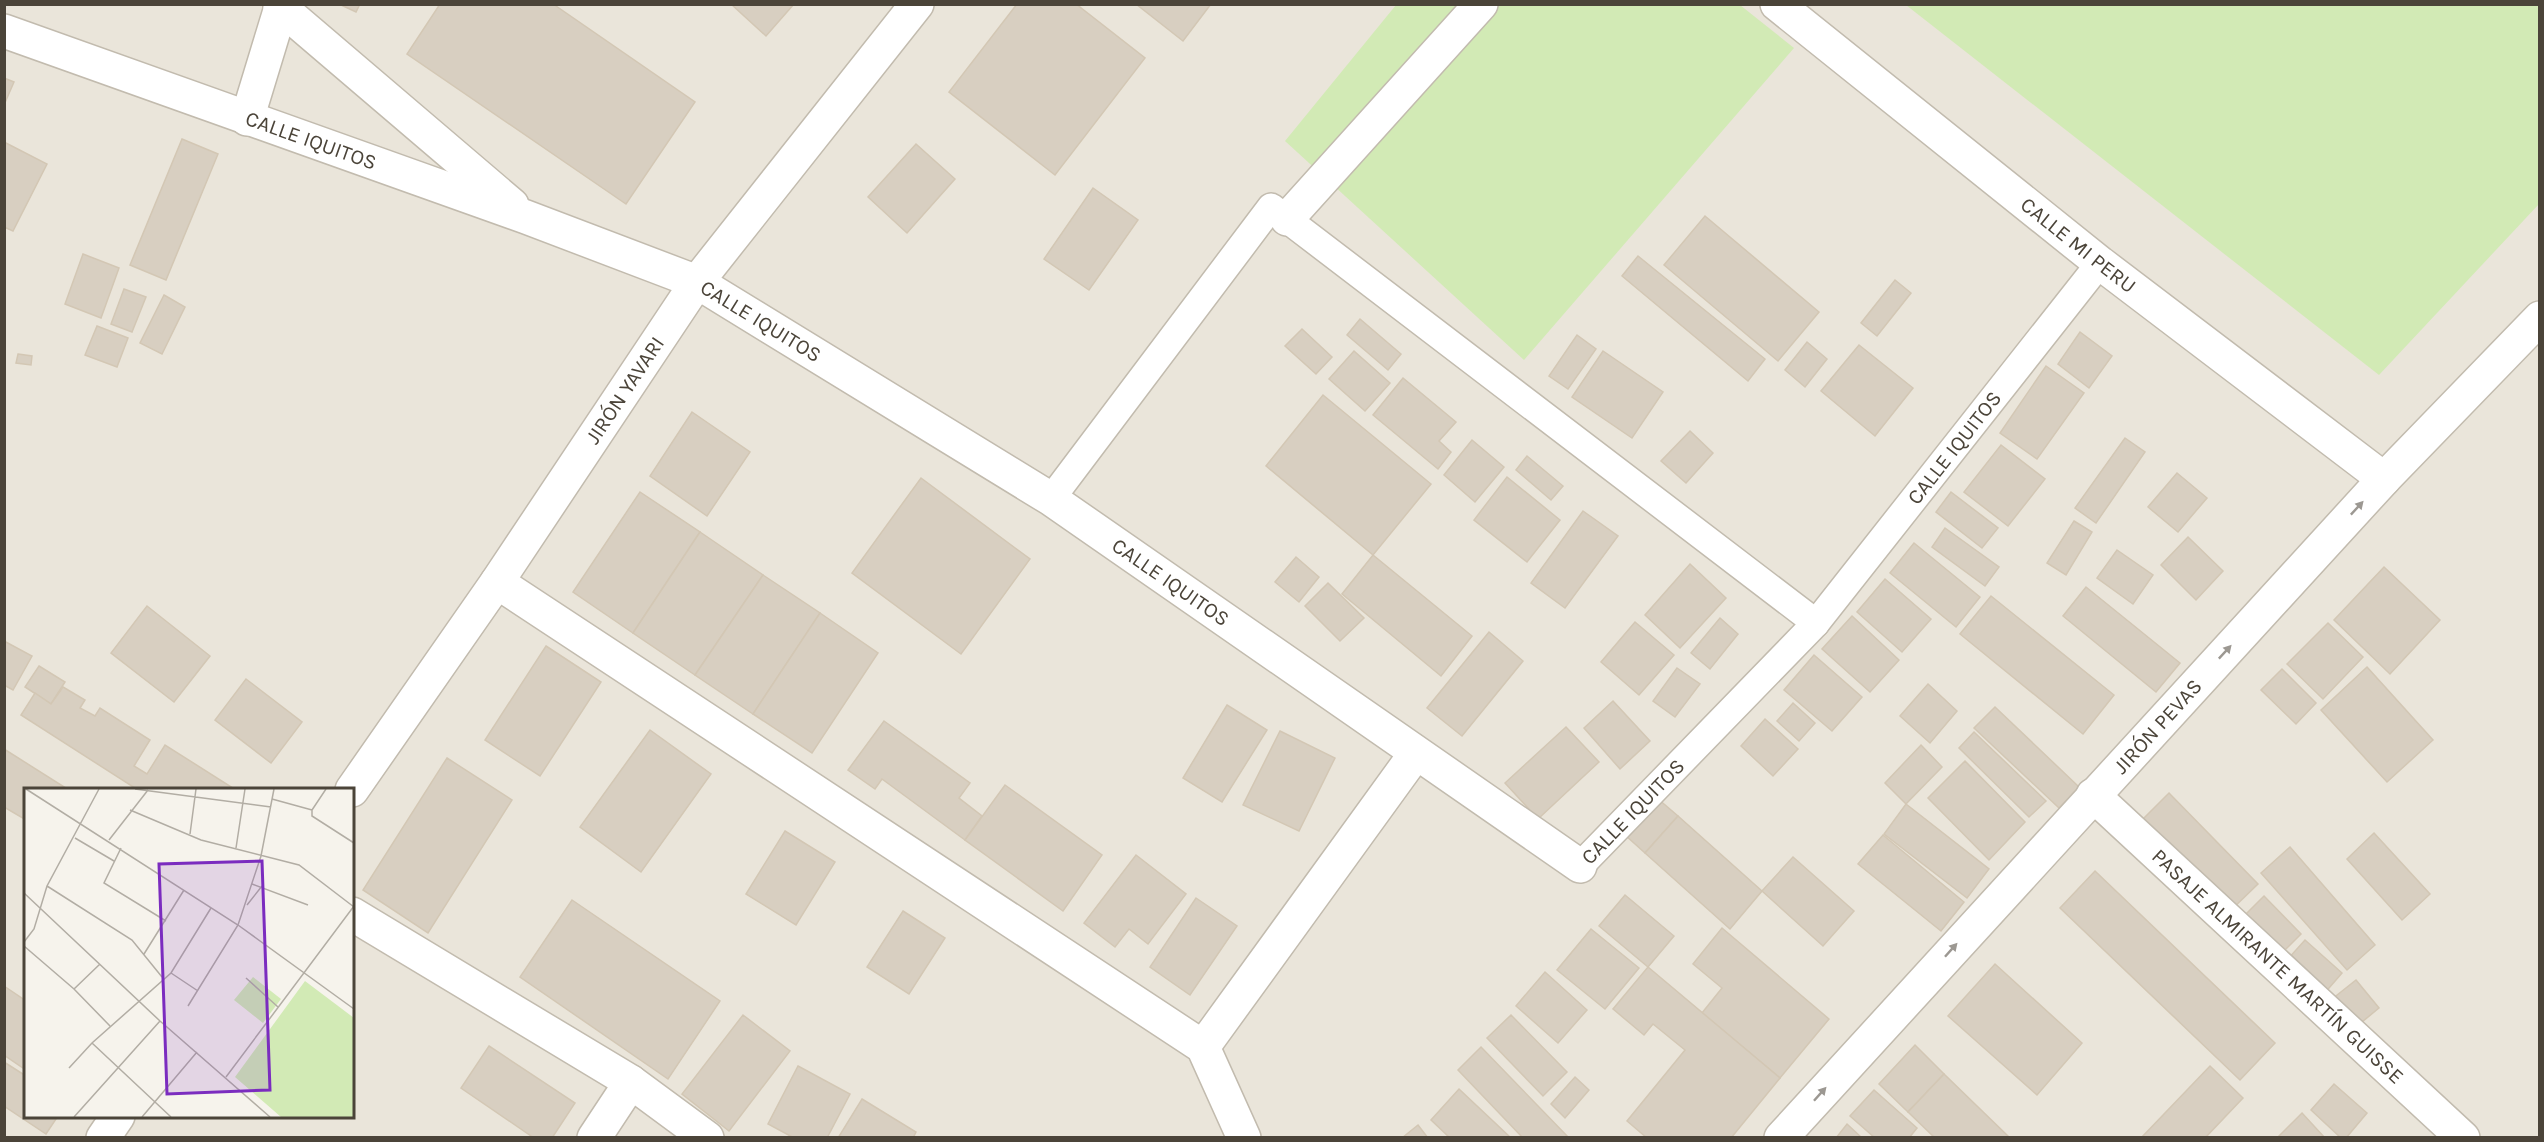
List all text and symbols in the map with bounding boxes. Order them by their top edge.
street label: CALLE IQUITOS [242,106,380,175]
street label: CALLE MI PERU [2016,192,2141,298]
street label: CALLE IQUITOS [696,275,826,367]
street label: JIRÓN YAVARI [581,332,669,448]
street label: CALLE IQUITOS [1902,386,2006,509]
one-way arrow [2350,501,2363,516]
street label: CALLE IQUITOS [1107,533,1234,631]
one-way arrow [2218,644,2232,659]
street label: JIRÓN PEVAS [2108,674,2207,779]
street label: CALLE IQUITOS [1576,754,1689,869]
inset map [24,788,354,1118]
street label: PASAJE ALMIRANTE MARTÍN GUISSE [2147,844,2408,1089]
one-way arrow [1944,943,1957,958]
one-way arrow [1813,1087,1826,1102]

